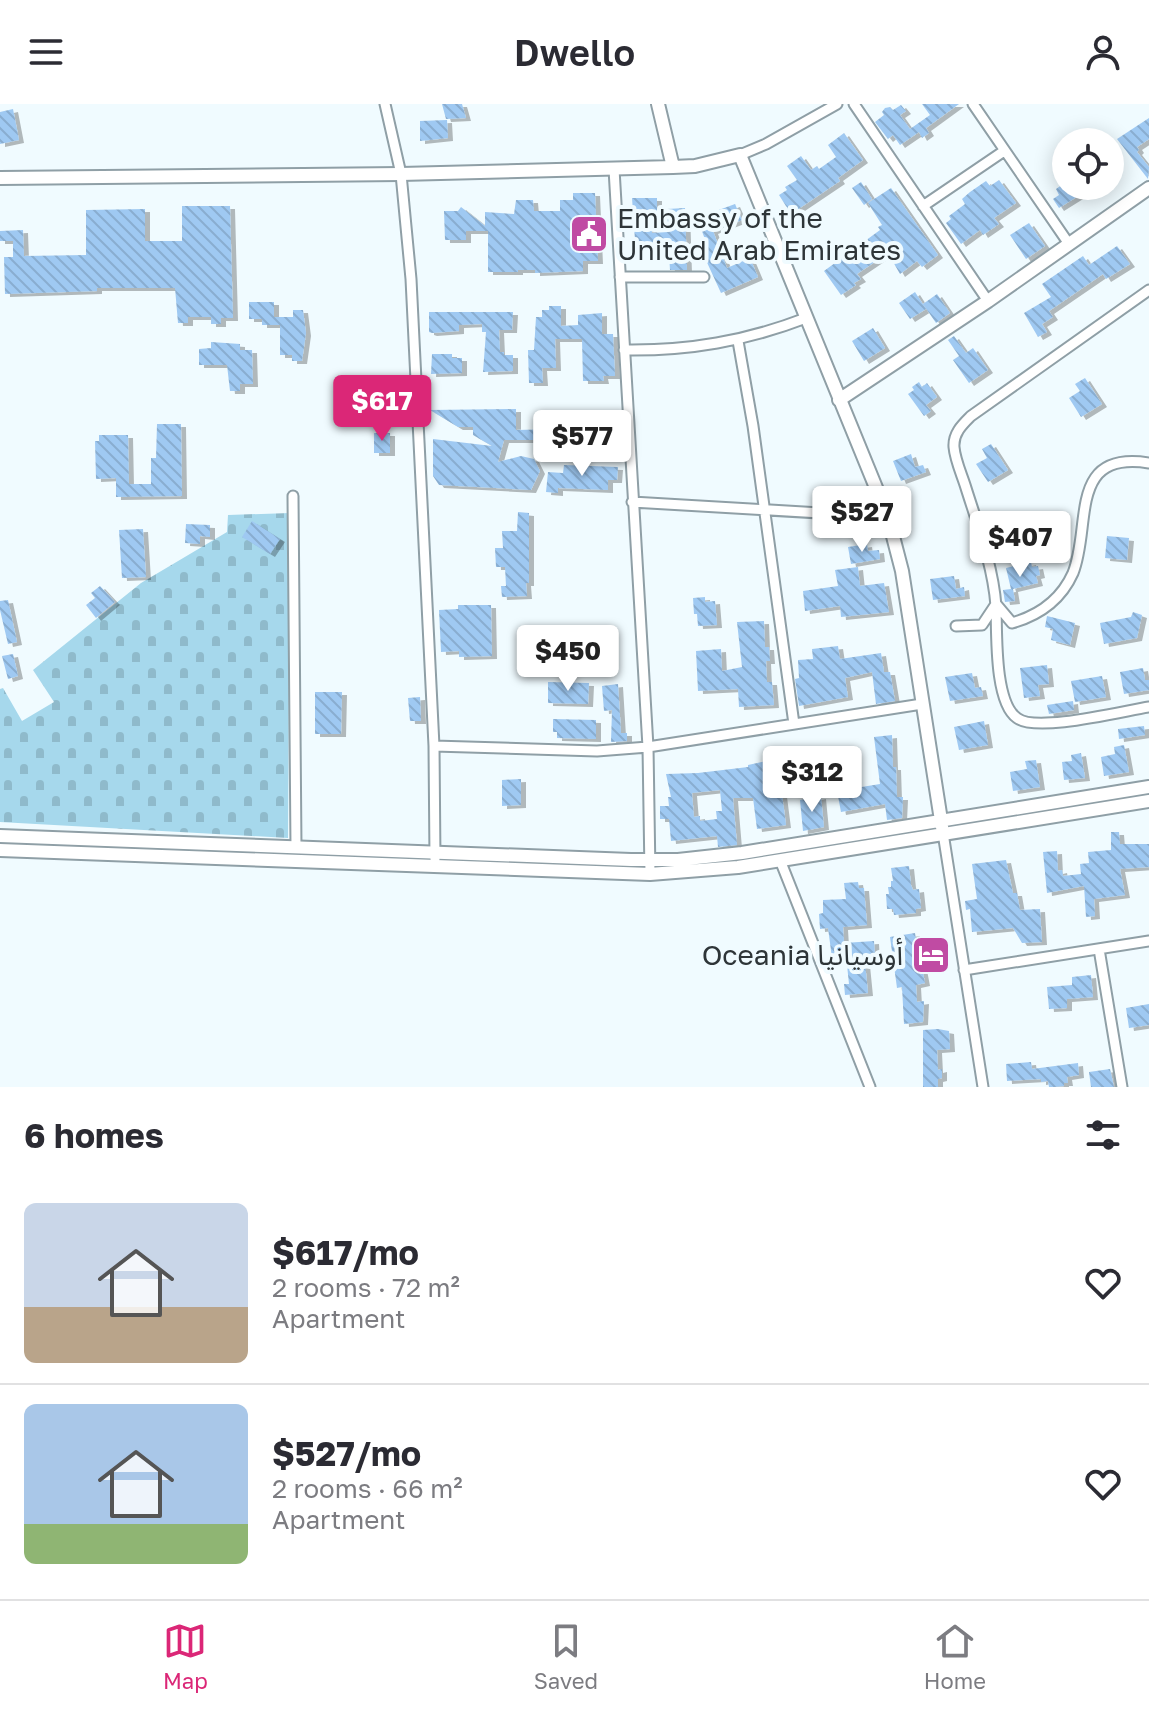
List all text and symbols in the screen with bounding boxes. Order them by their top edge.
icon: menu [24,30,68,74]
icon: person [1081,30,1125,74]
text: Dwello [514,31,635,74]
map controls [1052,128,1124,200]
button: locate [1052,128,1124,200]
place label: Embassy of the United Arab Emirates [617,201,901,266]
public building icon: Embassy of the United Arab Emirates [568,213,610,255]
pin: $617 [335,375,429,443]
text: $617 [351,385,413,416]
pin: $577 [535,410,629,478]
text: $577 [551,420,613,451]
pin: $527 [815,486,909,554]
text: $527 [830,496,894,527]
pin: $407 [973,511,1067,579]
text: $407 [988,521,1052,552]
pin: $450 [521,625,615,693]
text: $450 [535,635,601,666]
pin: $312 [765,746,859,814]
text: $312 [781,756,843,787]
hotel icon: Oceania أوسيانيا [910,934,952,976]
place label: Oceania أوسيانيا [702,937,903,972]
icon: filters [1081,1113,1125,1157]
text: 6 homes [24,1115,164,1155]
text: $617/mo [272,1232,419,1272]
icon: home [88,1235,184,1331]
icon: heart [1081,1261,1125,1305]
text: 2 rooms · 72 m² [272,1272,460,1303]
text: Apartment [272,1303,405,1334]
text: $527/mo [272,1433,421,1473]
icon: home [88,1436,184,1532]
icon: heart [1081,1462,1125,1506]
text: 2 rooms · 66 m² [272,1473,463,1504]
text: Apartment [272,1504,405,1535]
tab: Map [163,1619,208,1694]
tab: Saved [534,1619,598,1694]
tab: Home [924,1619,986,1694]

